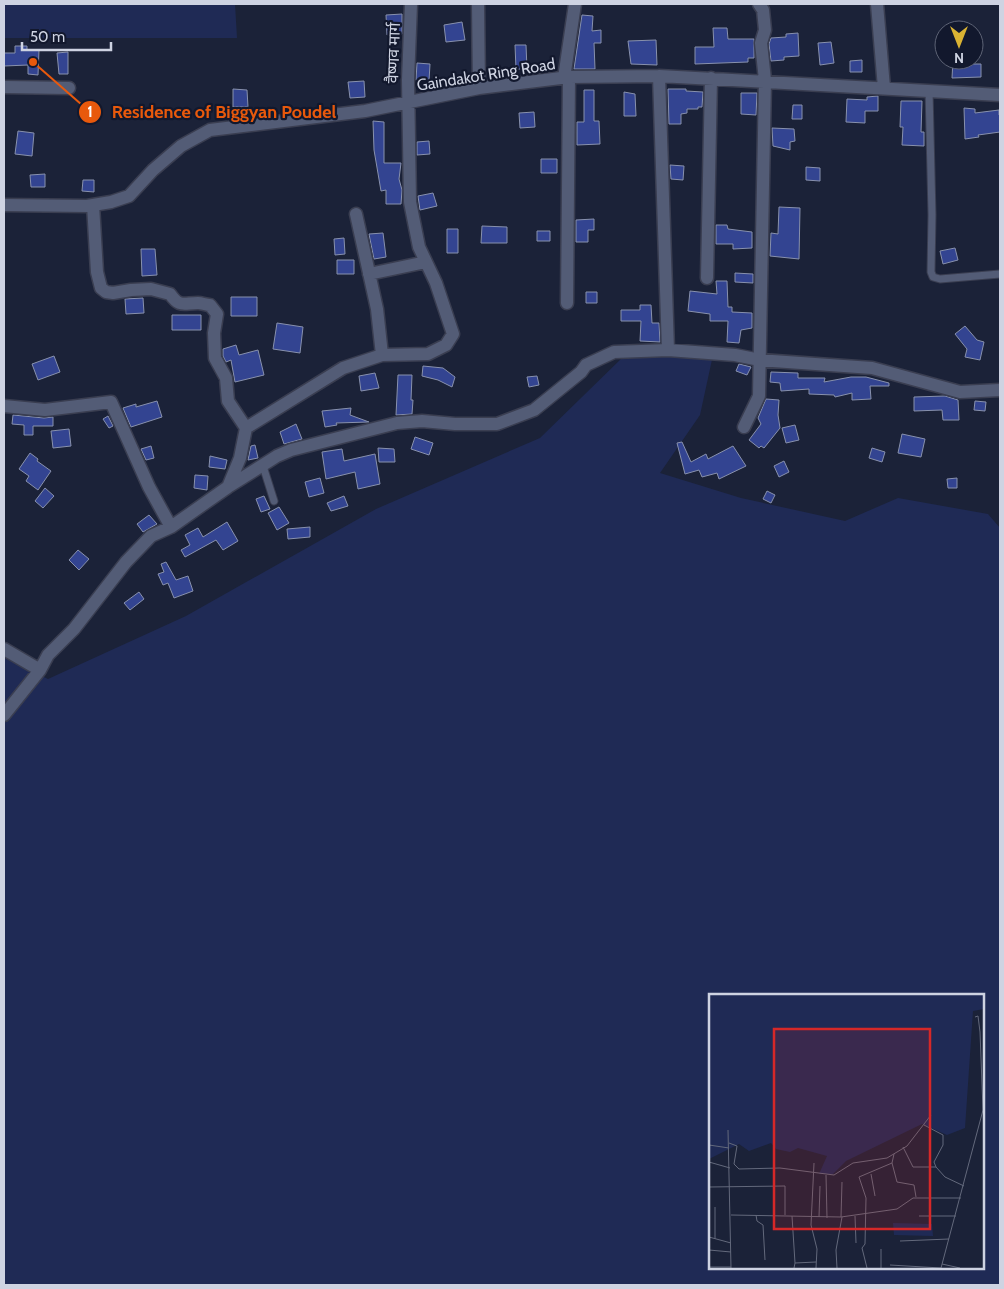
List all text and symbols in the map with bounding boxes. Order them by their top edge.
scale bar [22,20,111,52]
north arrow [934,20,984,70]
street label: वैष्णव मार्ग [383,21,404,84]
text: 50 m [30,28,65,46]
text: N [954,49,964,67]
street label: Gaindakot Ring Road [415,54,557,95]
callout: Residence of Biggyan Poudel [77,96,347,129]
text: Residence of Biggyan Poudel [112,101,336,123]
text: 1 [87,103,93,121]
inset map [709,994,984,1269]

